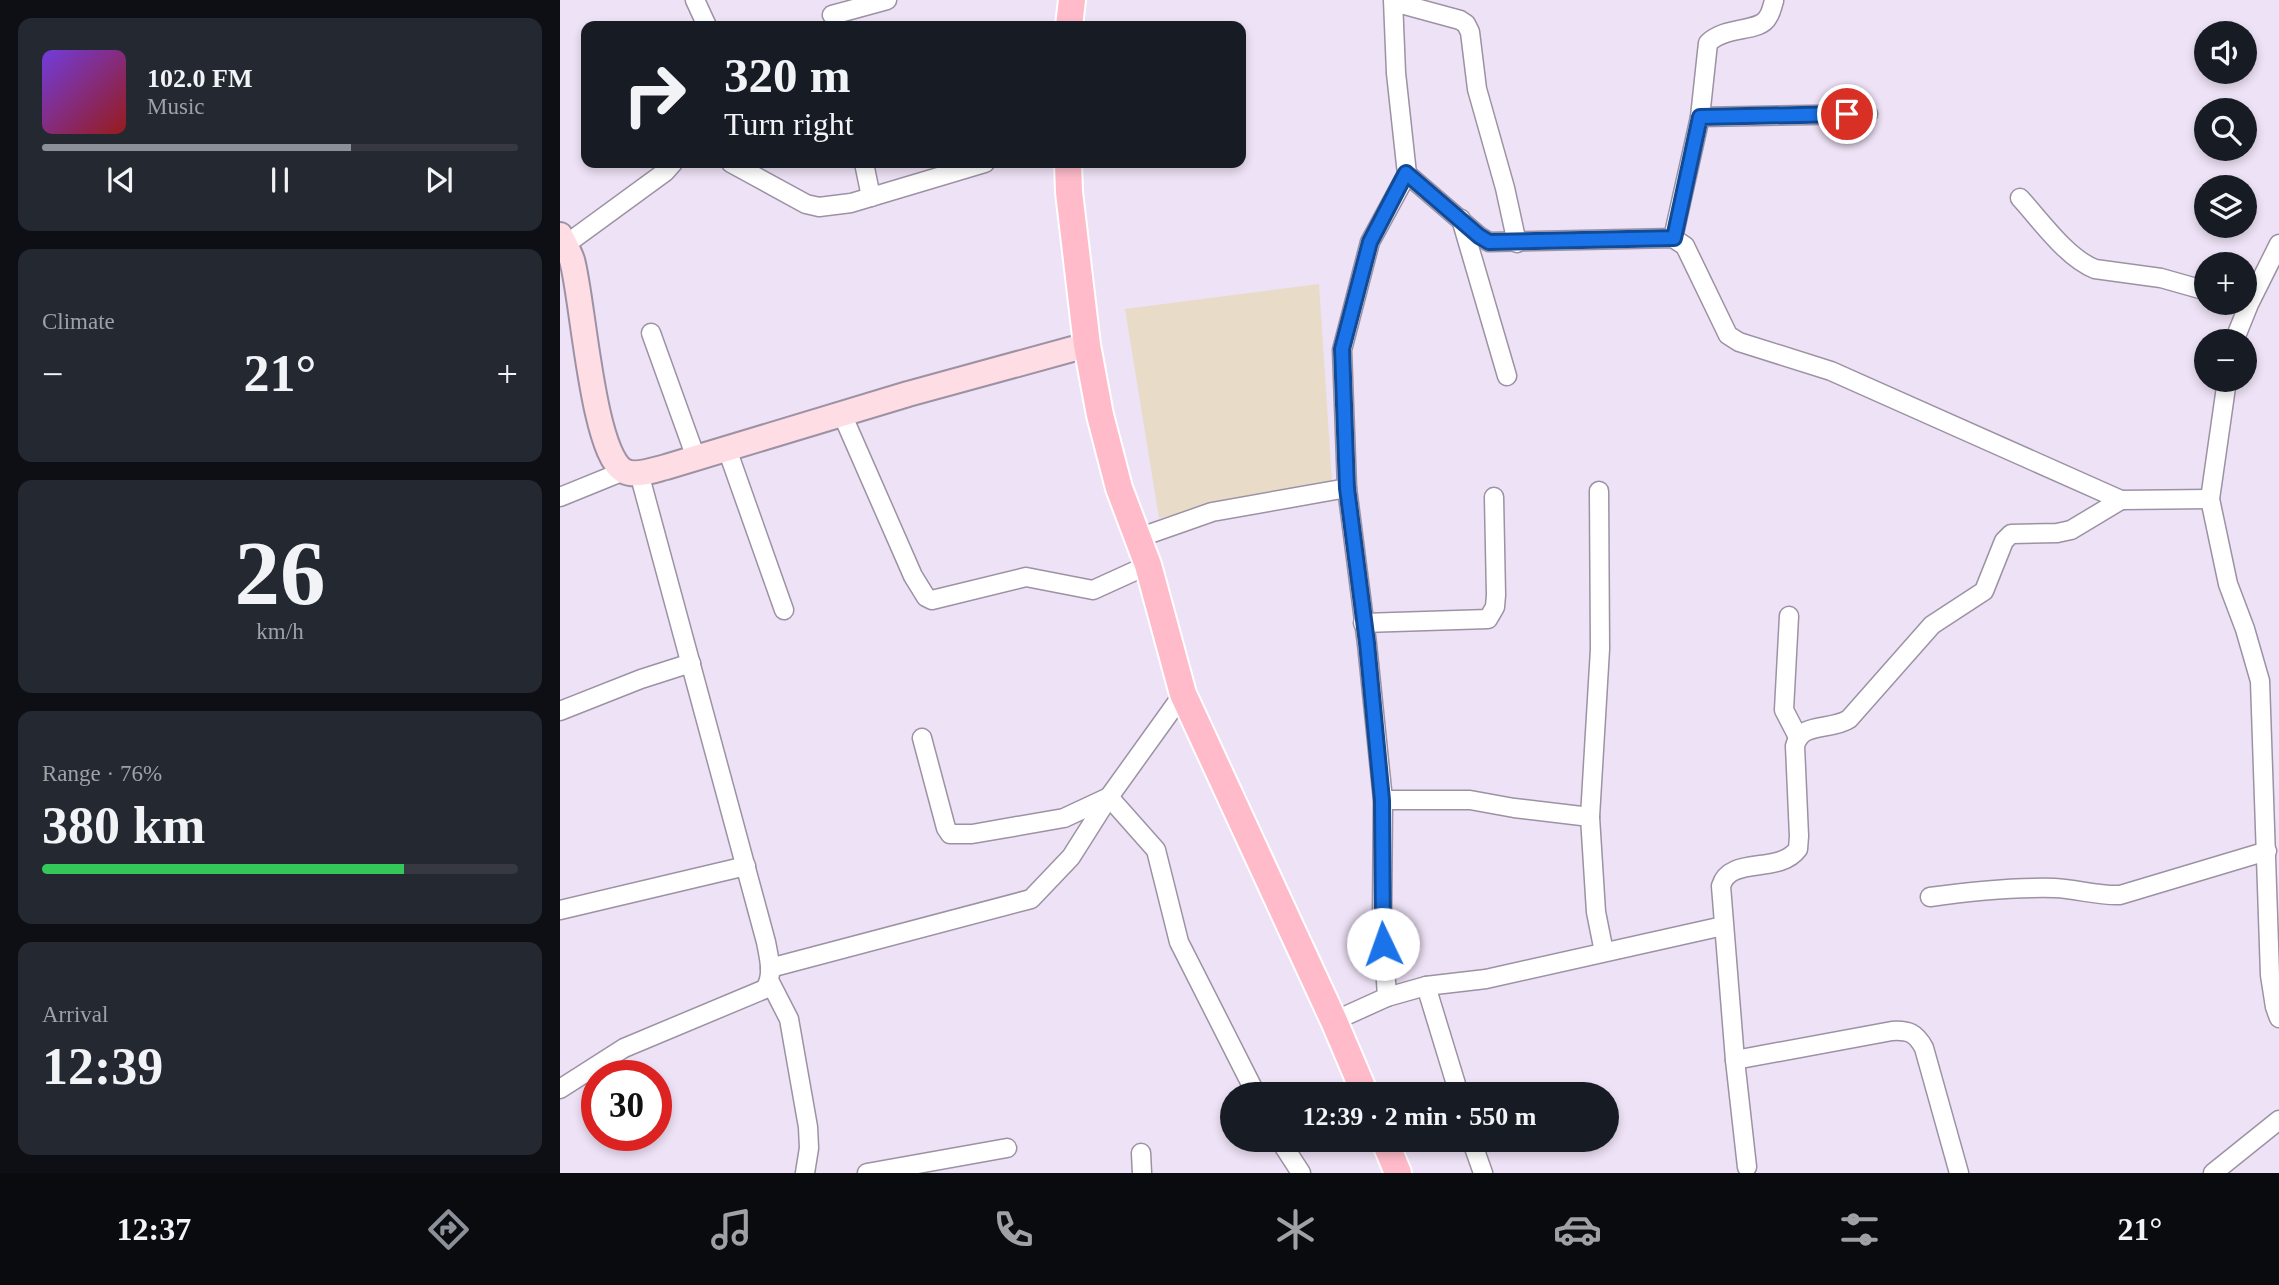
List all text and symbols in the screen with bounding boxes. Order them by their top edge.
map controls [2194,21,2257,392]
button: sound [2194,21,2257,84]
text: 320 m [724,48,851,103]
icon: right [609,49,700,140]
text: 102.0 FM [147,64,252,93]
pin [1817,84,1877,144]
text: Music [147,94,205,119]
icon: arrive [1828,95,1866,133]
button: search [2194,98,2257,161]
text: Turn right [724,106,854,142]
icon: previous [102,161,140,199]
icon: pause [261,161,299,199]
icon: next [420,161,458,199]
button: layers [2194,175,2257,238]
button: + [2194,252,2257,315]
text: Climate [42,309,115,334]
button: − [2194,329,2257,392]
text: 21° [244,345,316,402]
text: − [42,353,63,395]
text: + [497,353,518,395]
text: 26 [235,523,326,624]
text: km/h [256,619,304,644]
text: Range · 76% [42,761,162,786]
text: 380 km [42,797,205,854]
position arrow [1346,907,1420,981]
text: Arrival [42,1002,108,1027]
text: 12:39 [42,1038,163,1095]
speed limit sign: 30 [581,1060,672,1151]
text: 12:39 · 2 min · 550 m [1303,1102,1537,1131]
icon: directions [424,1205,473,1254]
icon: music [707,1205,756,1254]
icon: phone [989,1205,1038,1254]
icon: climate [1271,1205,1320,1254]
icon: car [1553,1205,1602,1254]
icon: filters [1835,1205,1884,1254]
text: 12:37 [117,1211,191,1247]
text: 21° [2118,1211,2162,1247]

